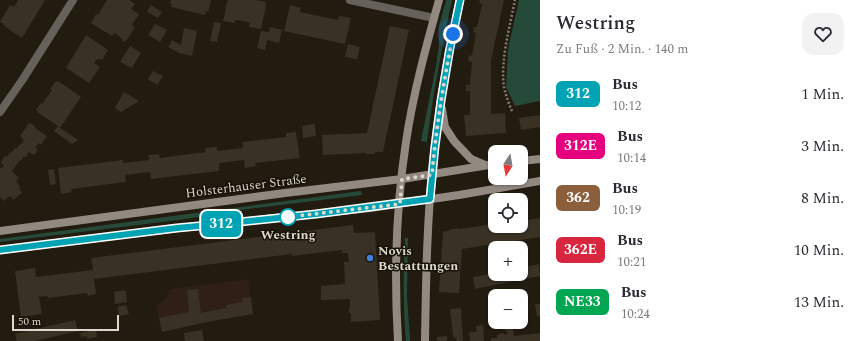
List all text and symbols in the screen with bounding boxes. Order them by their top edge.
text: Westring [556,9,635,38]
button: heart [802,13,844,55]
your location [443,24,463,44]
text: Zu Fuß · 2 Min. · 140 m [556,39,688,59]
text: Bus [612,73,638,96]
text: 312 [566,83,590,104]
text: 1 Min. [801,83,844,106]
text: 10:12 [612,96,641,116]
text: Bus [617,125,643,148]
text: 312E [564,135,597,156]
text: 3 Min. [801,135,844,158]
north arrow [488,145,528,185]
map controls [488,145,528,329]
text: 10:14 [617,148,646,168]
street label: Holsterhauser Straße [184,169,308,203]
text: Bus [612,177,638,200]
text: 362 [566,187,590,208]
text: 8 Min. [801,187,844,210]
button: locate [488,193,528,233]
text: 10:19 [612,200,641,220]
marker: Westring [279,208,297,226]
line badge: 312 [198,211,244,237]
text: 312 [209,213,233,234]
place label: Westring [260,225,316,245]
text: Bus [617,229,643,252]
text: 362E [564,239,597,260]
text: 10 Min. [794,239,844,262]
place label: Novis Bestattungen [378,241,458,276]
button: + [488,241,528,281]
text: 10:21 [617,252,646,272]
marker: Novis Bestattungen [365,253,375,263]
text: Bus [621,281,647,304]
button: − [488,289,528,329]
text: NE33 [564,291,601,312]
text: 13 Min. [794,291,844,314]
text: 10:24 [621,304,650,324]
scale bar [12,313,119,332]
text: 50 m [18,313,41,330]

